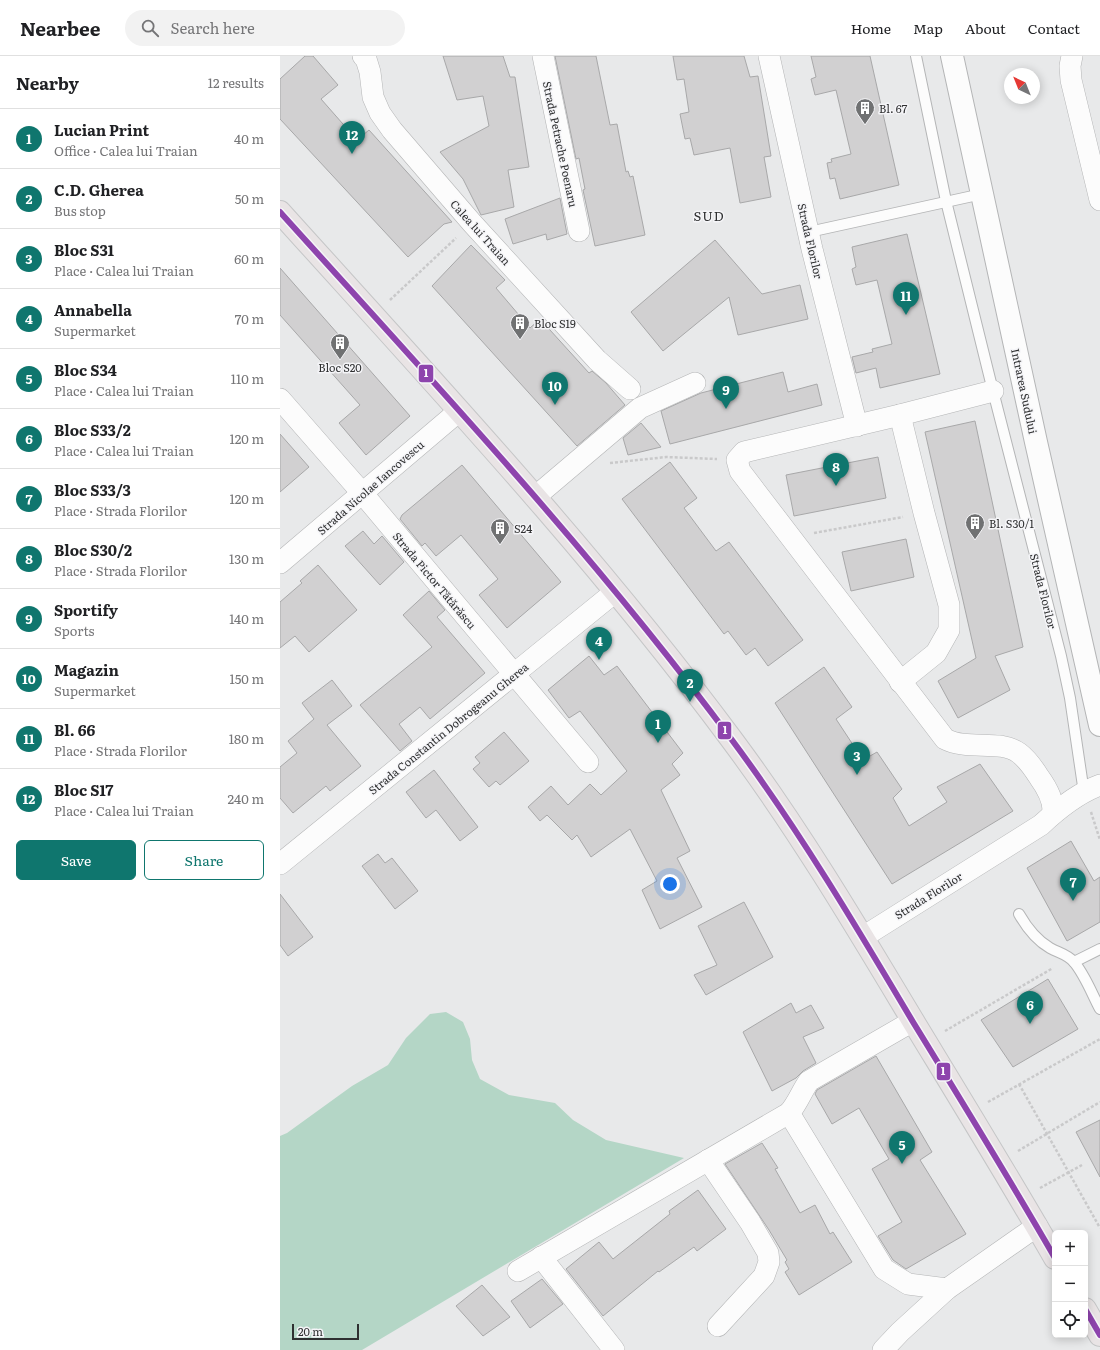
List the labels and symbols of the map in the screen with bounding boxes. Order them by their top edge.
north arrow [1004,68,1040,104]
street label: Strada Petrache Poenaru [540,79,582,209]
building icon: Bl. 67 [854,97,876,125]
place label: Bl. 67 [879,100,908,116]
pin: 12 [339,121,365,154]
street label: Calea lui Traian [447,196,515,268]
street label: Strada Florilor [795,202,828,281]
district label: SUD [693,206,725,225]
pin: 11 [893,282,919,315]
building icon: Bloc S19 [509,312,531,340]
place label: Bloc S19 [534,315,576,331]
building icon: Bloc S20 [329,332,351,360]
street label: Intrarea Sudului [1008,347,1042,435]
place label: Bloc S20 [318,359,362,375]
line badge: 1 [418,364,434,383]
text: 1 [424,364,429,380]
pin: 10 [542,372,568,405]
pin: 9 [713,376,739,409]
street label: Strada Nicolae Iancovescu [313,436,427,538]
pin: 8 [823,453,849,486]
building icon: Bl. S30/1 [964,512,986,540]
place label: Bl. S30/1 [989,515,1034,531]
building icon: S24 [489,517,511,545]
place label: S24 [514,520,532,536]
street label: Strada Pictor Tătărăscu [390,528,480,632]
street label: Strada Florilor [1027,552,1061,631]
pin: 4 [586,627,612,660]
street label: Strada Constantin Dobrogeanu Gherea [365,658,531,798]
pin: 2 [677,669,703,702]
pin: 1 [645,710,671,743]
line badge: 1 [717,721,732,740]
text: 1 [723,721,728,737]
pin: 3 [844,742,870,775]
street label: Strada Florilor [891,867,966,922]
pin: 7 [1060,868,1086,901]
your location [660,874,680,894]
pin: 6 [1017,991,1043,1024]
line badge: 1 [936,1062,951,1081]
text: 1 [941,1062,946,1078]
pin: 5 [889,1131,915,1164]
scale bar [292,1322,359,1341]

